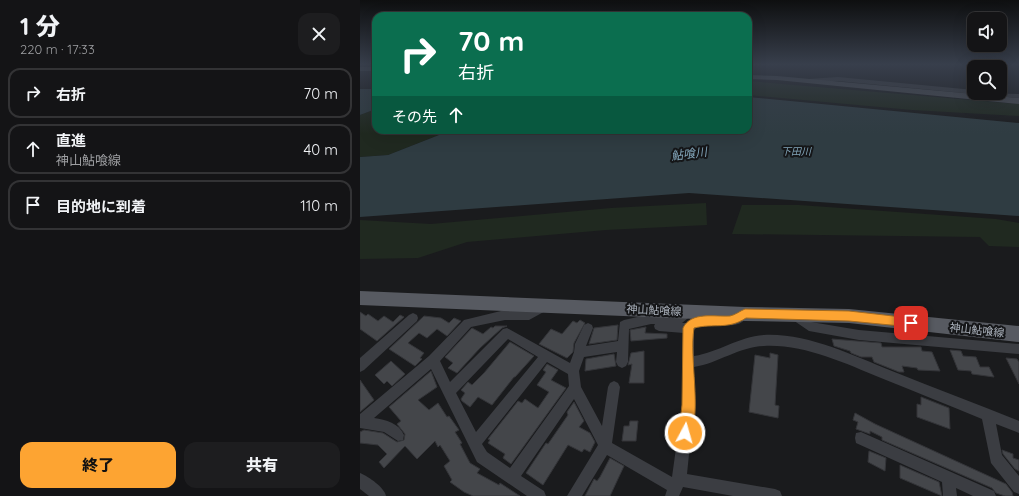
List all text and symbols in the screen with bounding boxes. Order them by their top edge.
text: 1 分 [20,11,60,41]
map controls [967,12,1007,100]
button: sound [967,12,1007,52]
button: close [298,13,340,55]
text: 70 m [458,23,524,58]
icon: right [392,28,444,80]
text: 220 m · 17:33 [20,41,95,57]
button: search [967,60,1007,100]
text: 右折 [458,61,494,84]
icon: right [22,82,44,104]
text: 70 m [304,84,338,103]
text: 右折 [56,85,86,104]
icon: ahead [445,104,467,126]
text: その先 [392,107,437,126]
text: 直進 [56,131,86,150]
icon: ahead [22,138,44,160]
text: 40 m [303,140,338,159]
water label: 鮎喰川 [670,144,710,163]
water label: 下田川 [781,145,812,158]
text: 神山鮎喰線 [56,152,121,168]
icon: arrive [22,194,44,216]
text: 110 m [300,196,338,215]
text: 目的地に到着 [56,197,146,216]
street label: 神山鮎喰線 [626,302,682,318]
pin [894,306,928,340]
icon: arrive [900,312,922,334]
street label: 神山鮎喰線 [949,320,1005,340]
position arrow [664,412,706,454]
button: 終了 [20,442,176,488]
button: 共有 [184,442,340,488]

